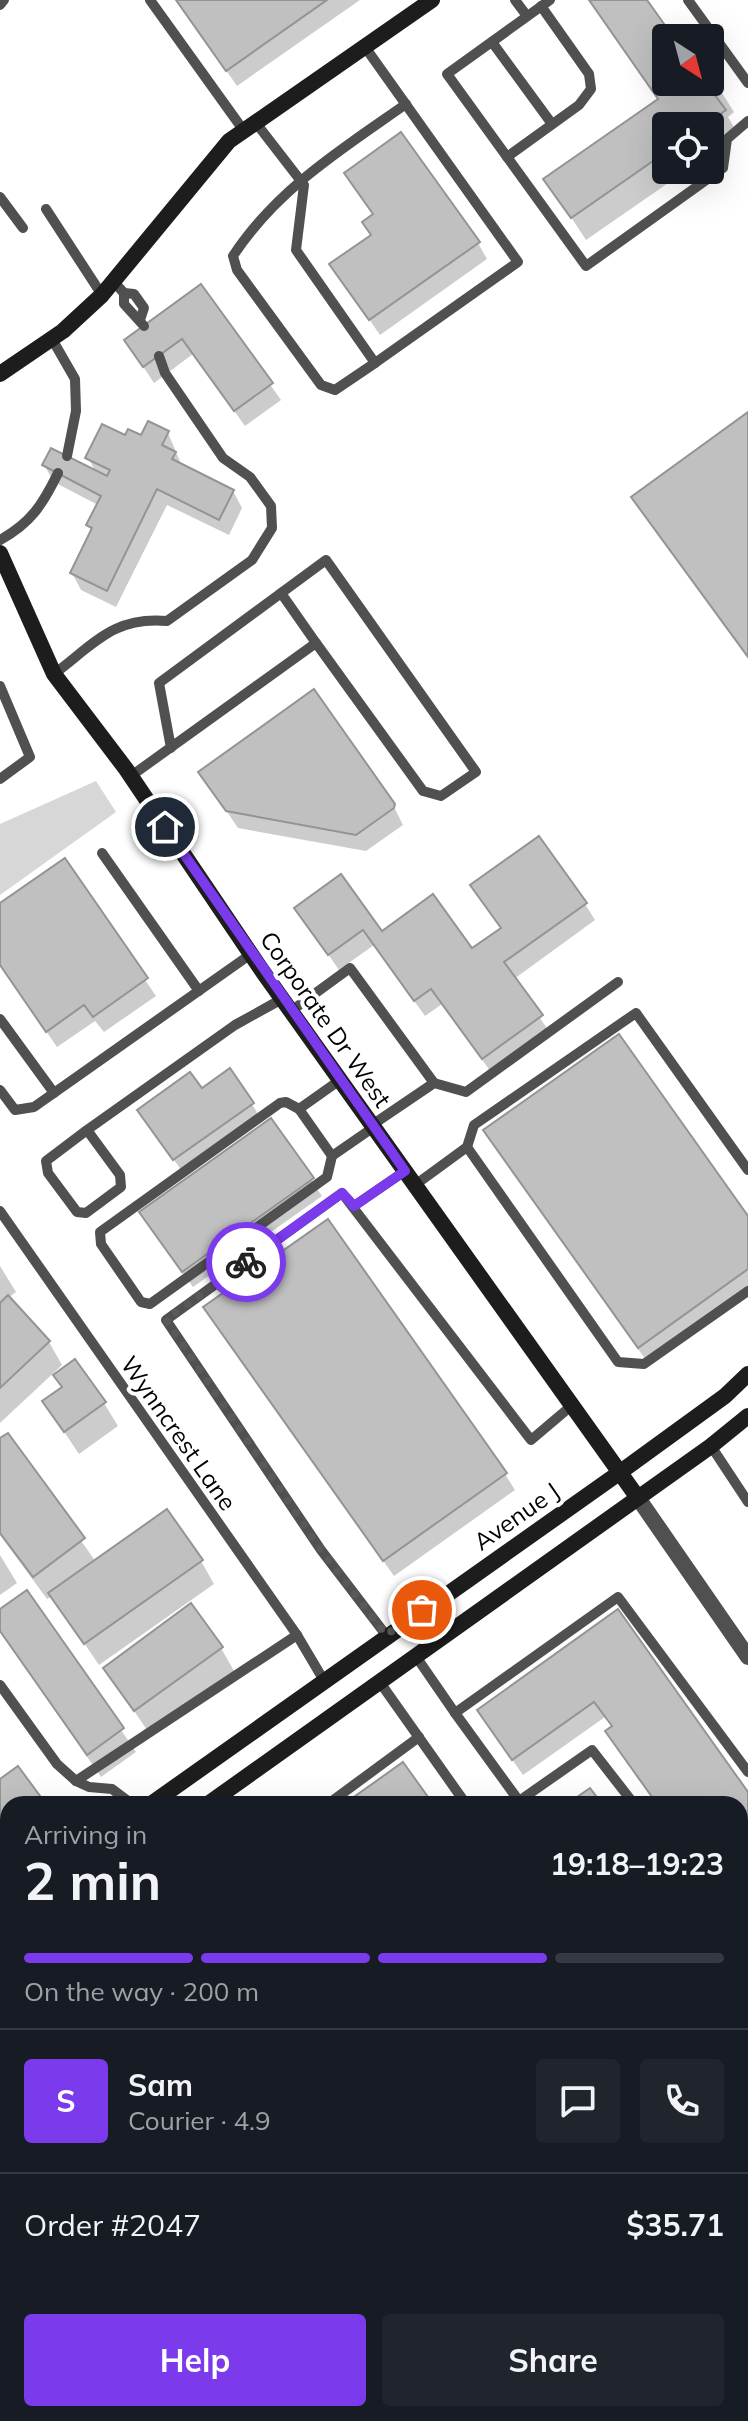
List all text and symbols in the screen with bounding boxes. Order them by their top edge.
north arrow [652,24,724,96]
map controls [652,24,724,184]
button: locate [652,112,724,184]
pin [131,793,199,861]
icon: home [143,805,187,849]
street label: Corporate Dr West [254,925,398,1113]
courier [206,1222,286,1302]
icon: bike [224,1240,268,1284]
street label: Wynncrest Lane [115,1350,243,1516]
street label: Avenue J [467,1476,565,1556]
pin [388,1576,456,1644]
icon: bag [400,1588,444,1632]
text: Arriving in [24,1818,147,1851]
text: 19:18–19:23 [550,1845,724,1883]
text: 2 min [24,1848,161,1913]
text: On the way · 200 m [24,1975,259,2008]
button: chat [536,2059,620,2143]
button: phone [640,2059,724,2143]
text: Sam [128,2066,193,2104]
text: S [56,2082,76,2120]
text: Courier · 4.9 [128,2104,271,2137]
text: Order #2047 [24,2206,201,2244]
text: $35.71 [627,2206,724,2244]
button: Help [24,2314,366,2406]
button: Share [382,2314,724,2406]

